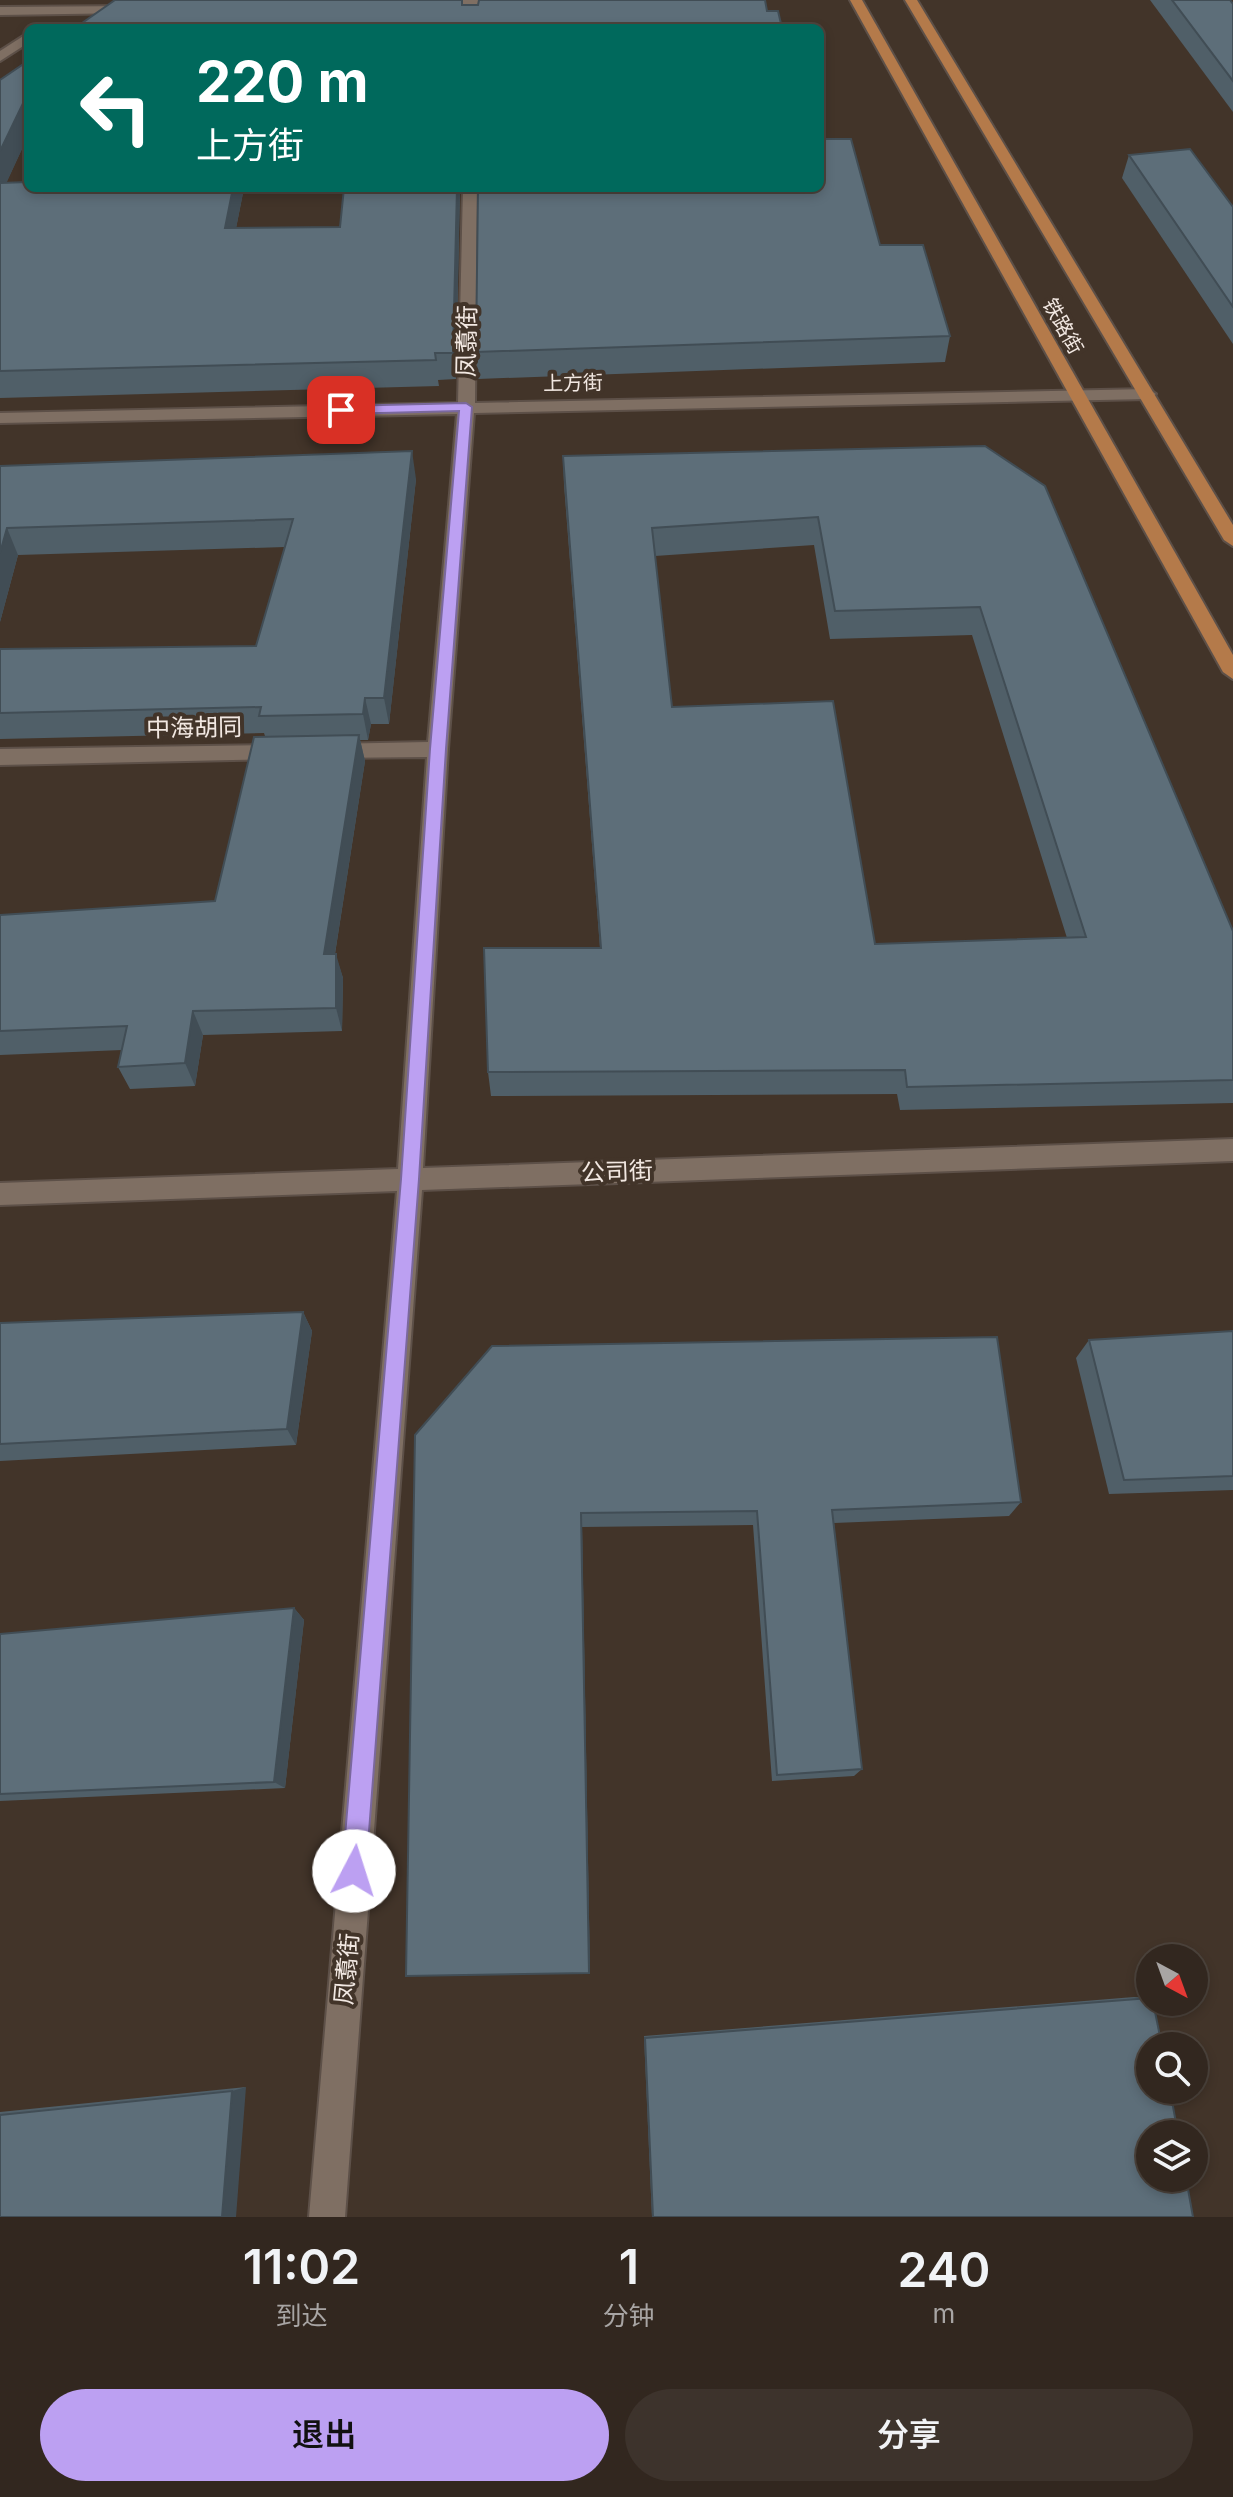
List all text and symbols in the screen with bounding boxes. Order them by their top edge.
text: 220 m [196,48,369,116]
icon: left [64,56,168,160]
text: 上方街 [196,123,304,167]
street label: 铁路街 [1038,294,1088,358]
street label: 凤翥街 [451,305,482,377]
street label: 上方街 [543,370,603,396]
pin [307,376,375,444]
icon: arrive [319,388,363,432]
street label: 中海胡同 [146,712,242,743]
street label: 公司街 [580,1156,653,1187]
position arrow [312,1829,396,1913]
street label: 凤翥街 [329,1932,364,2006]
north arrow [1136,1944,1208,2016]
map controls [1136,1944,1208,2192]
button: search [1136,2032,1208,2104]
button: layers [1136,2120,1208,2192]
text: 11:02 [243,2237,360,2296]
text: 1 [619,2237,639,2296]
text: 240 [898,2240,990,2299]
text: m [933,2298,955,2329]
text: 到达 [275,2300,327,2331]
text: 分钟 [603,2300,655,2331]
button: 退出 [40,2389,609,2481]
button: 分享 [625,2389,1193,2481]

